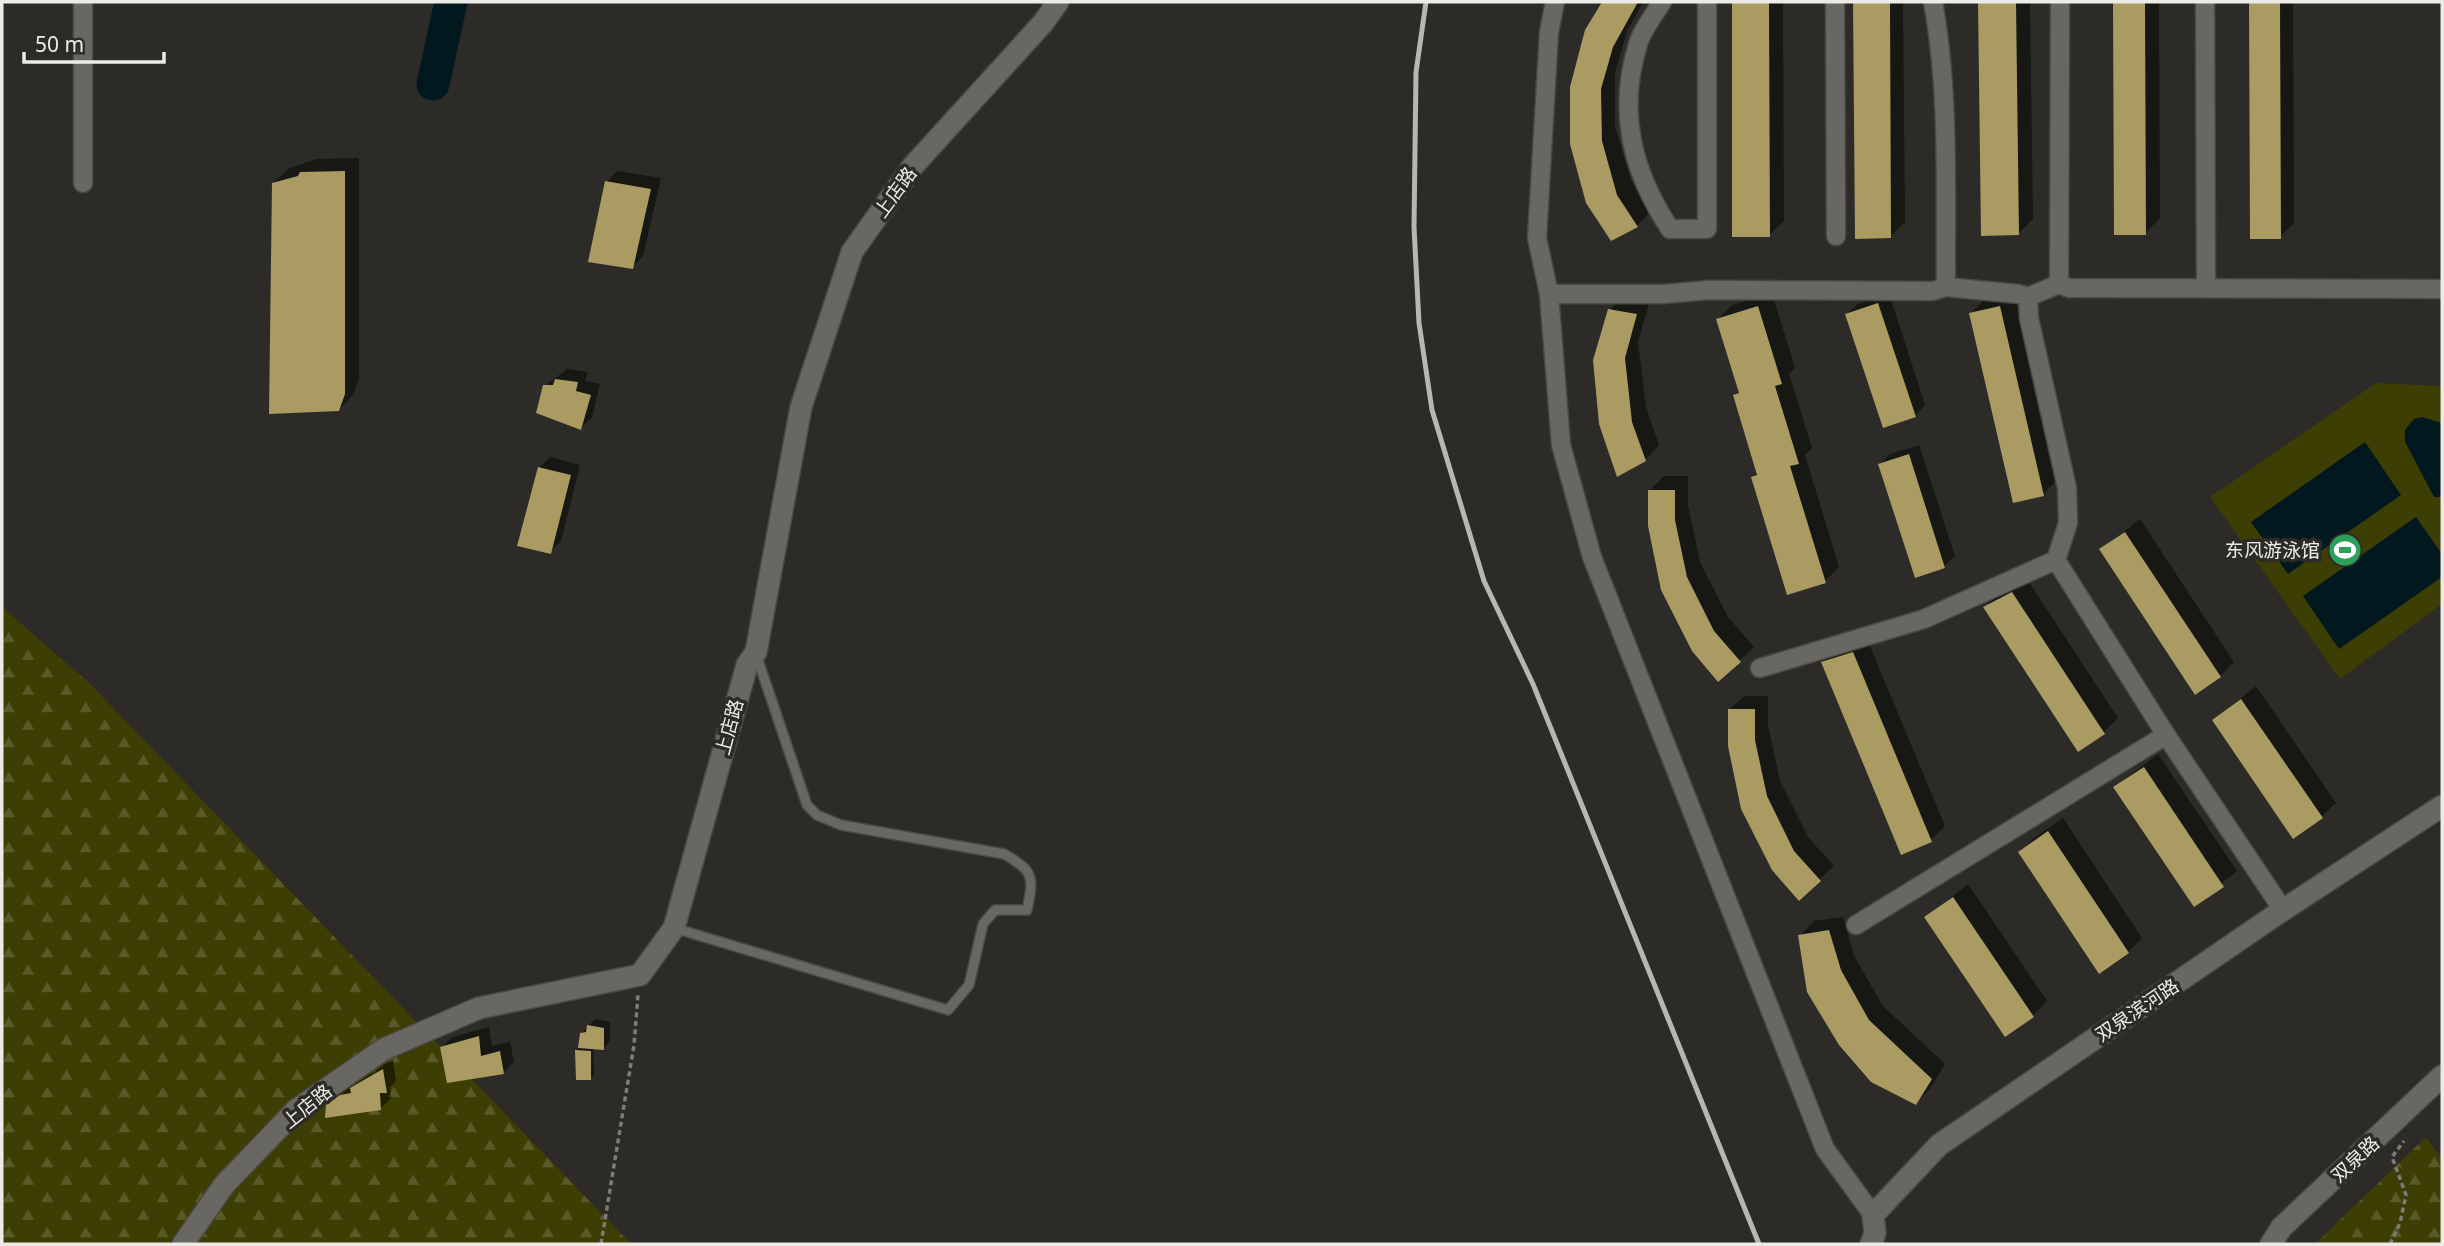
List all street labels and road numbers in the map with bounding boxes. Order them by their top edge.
street label: 上店路 [868,161,922,223]
street label: 上店路 [709,696,749,758]
street label: 双泉滨河路 [2090,973,2184,1047]
street label: 上店路 [277,1078,337,1134]
street label: 双泉路 [2325,1130,2385,1188]

